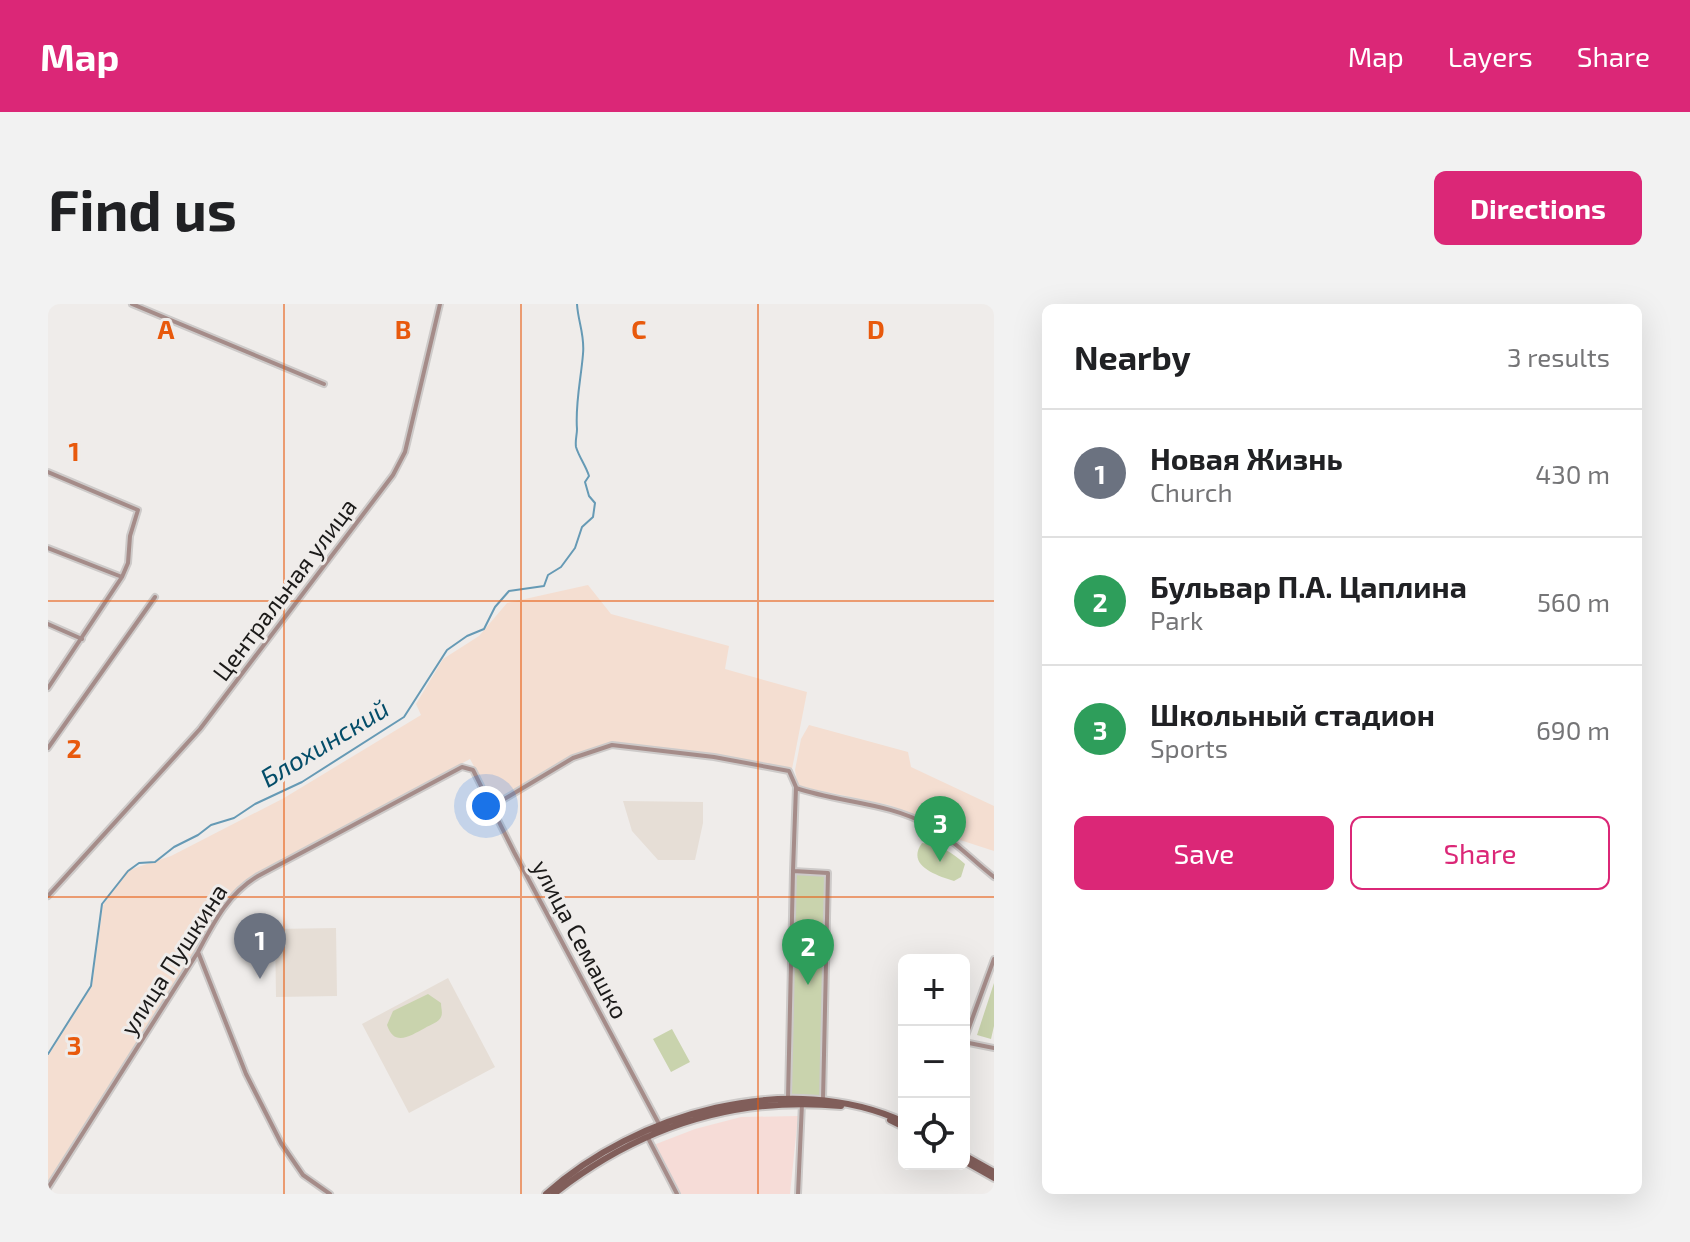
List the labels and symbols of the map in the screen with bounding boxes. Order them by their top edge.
text: A [158,313,175,344]
text: B [395,313,411,344]
text: C [631,313,647,344]
text: D [867,313,885,344]
text: 1 [68,435,80,466]
street label: Центральная улица [206,492,363,687]
water label: Блохинский [254,692,394,792]
text: 2 [66,732,82,763]
your location [466,786,506,826]
pin: 3 [914,796,966,862]
street label: улица Семашко [526,855,635,1024]
street label: улица Пушкина [113,878,234,1041]
pin: 1 [234,913,286,979]
pin: 2 [782,919,834,985]
text: 3 [67,1029,81,1060]

